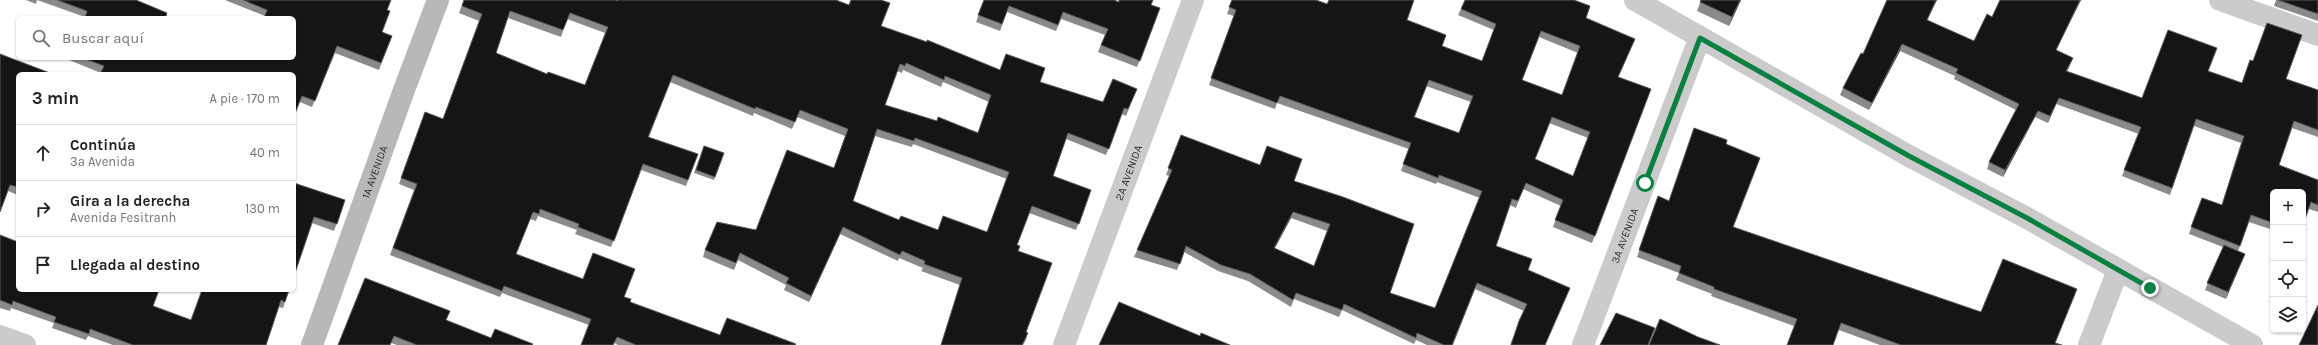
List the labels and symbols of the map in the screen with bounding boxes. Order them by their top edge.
street label: 1A AVENIDA [359,143,391,200]
street label: 2A AVENIDA [1113,143,1145,202]
route start [1636,174,1654,192]
street label: 3A AVENIDA [1609,206,1642,265]
route end [2141,279,2159,297]

